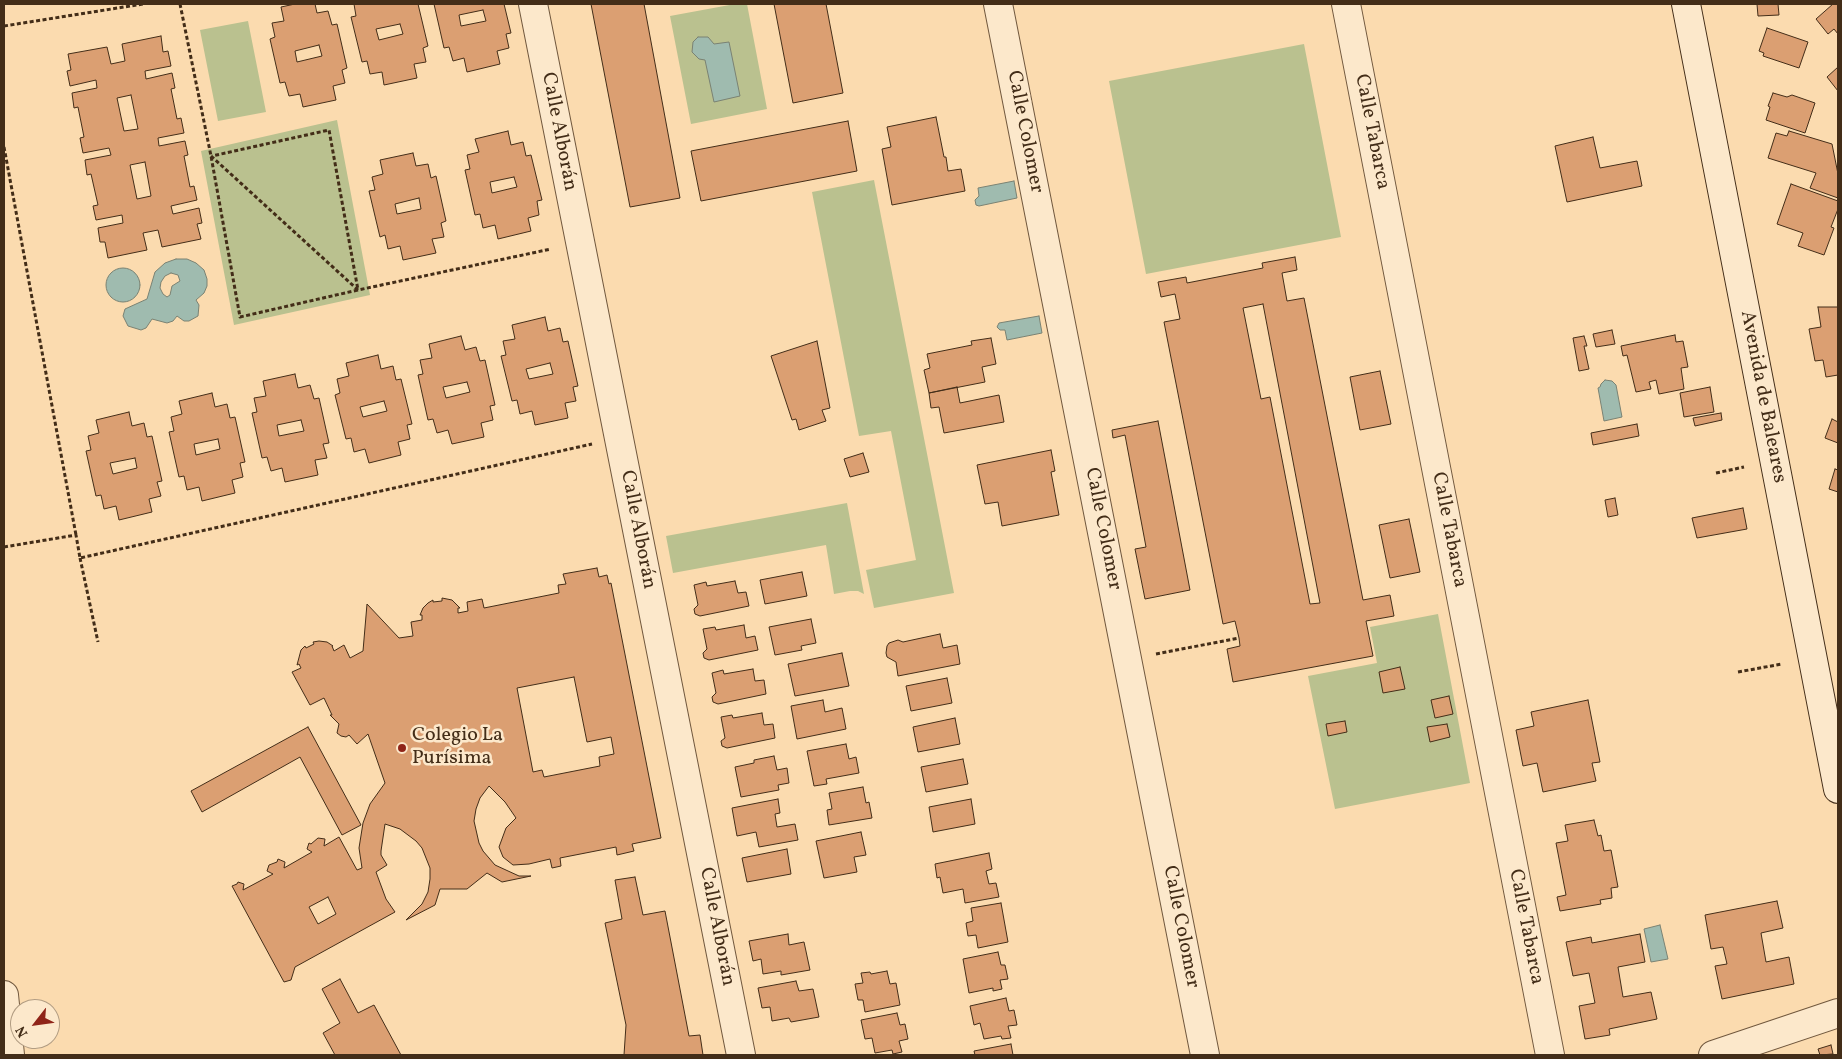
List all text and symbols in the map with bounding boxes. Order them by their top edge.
street label: Calle Colomer [1000,69,1048,195]
street label: Calle Alborán [535,71,581,193]
street label: Calle Tabarca [1348,72,1394,192]
street label: Avenida de Baleares [1734,309,1790,485]
street label: Calle Colomer [1078,466,1126,592]
street label: Calle Alborán [614,469,660,591]
street label: Calle Tabarca [1425,470,1471,590]
place label: Colegio La Purísima [412,724,503,771]
marker: Colegio La Purísima [396,742,408,754]
street label: Calle Colomer [1156,864,1204,990]
street label: Calle Alborán [693,866,739,988]
street label: Calle Tabarca [1502,867,1548,987]
north arrow [10,999,60,1049]
text: N [12,1022,33,1040]

